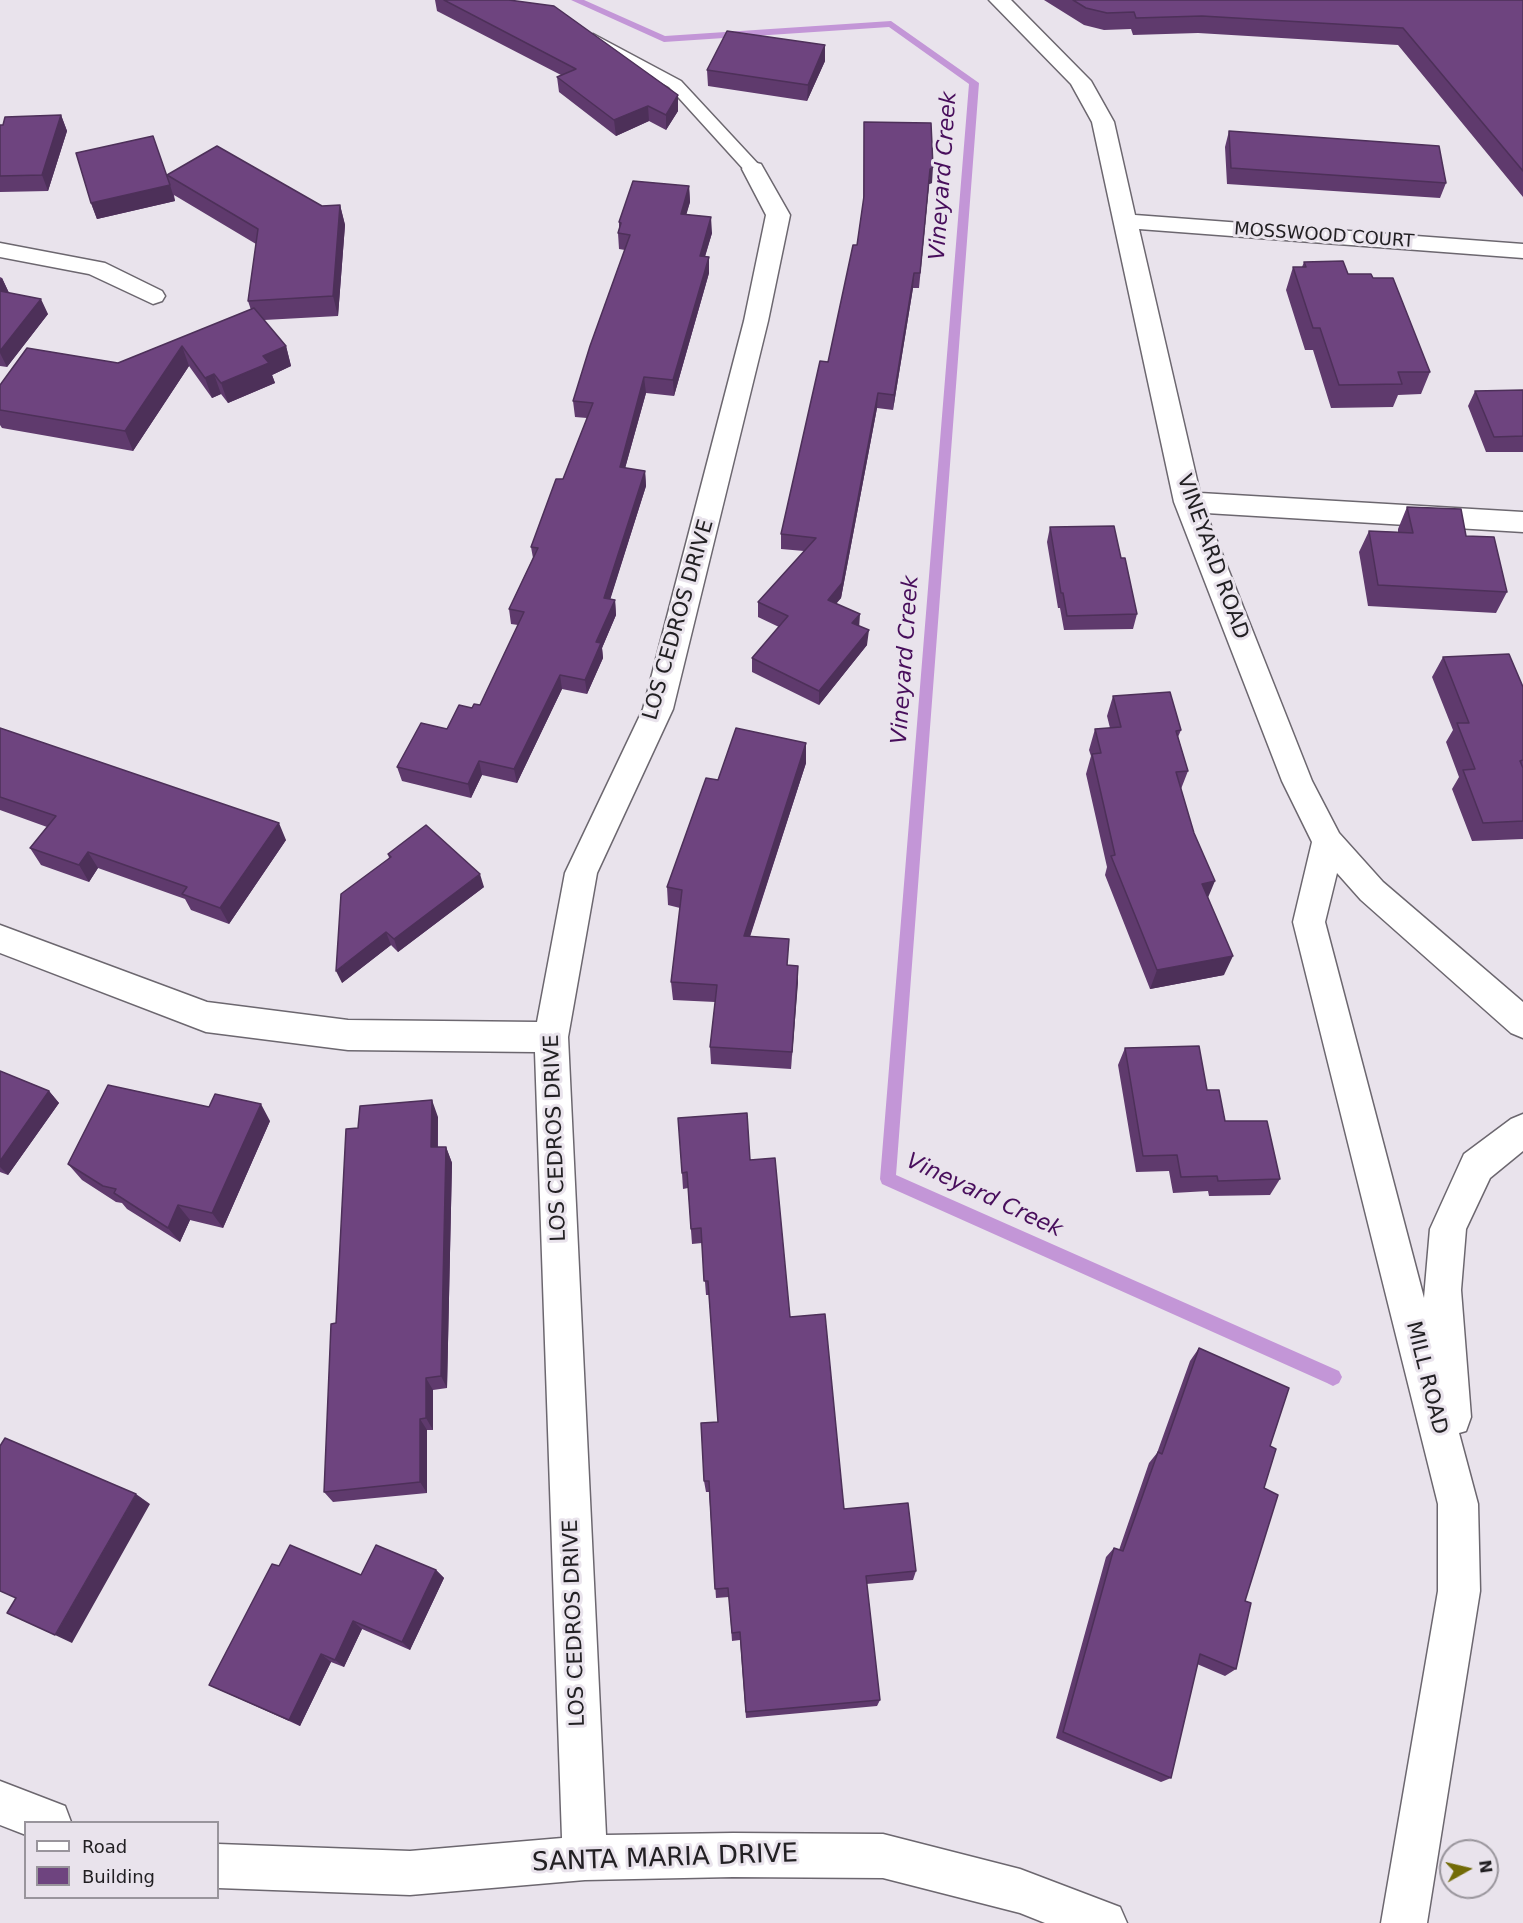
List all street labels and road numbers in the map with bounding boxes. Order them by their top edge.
street label: MOSSWOOD COURT [1233,219,1415,253]
street label: VINEYARD ROAD [1170,471,1254,643]
street label: LOS CEDROS DRIVE [638,517,720,723]
street label: LOS CEDROS DRIVE [540,1034,572,1242]
street label: MILL ROAD [1400,1319,1452,1437]
street label: LOS CEDROS DRIVE [559,1519,591,1727]
street label: SANTA MARIA DRIVE [531,1839,799,1879]

